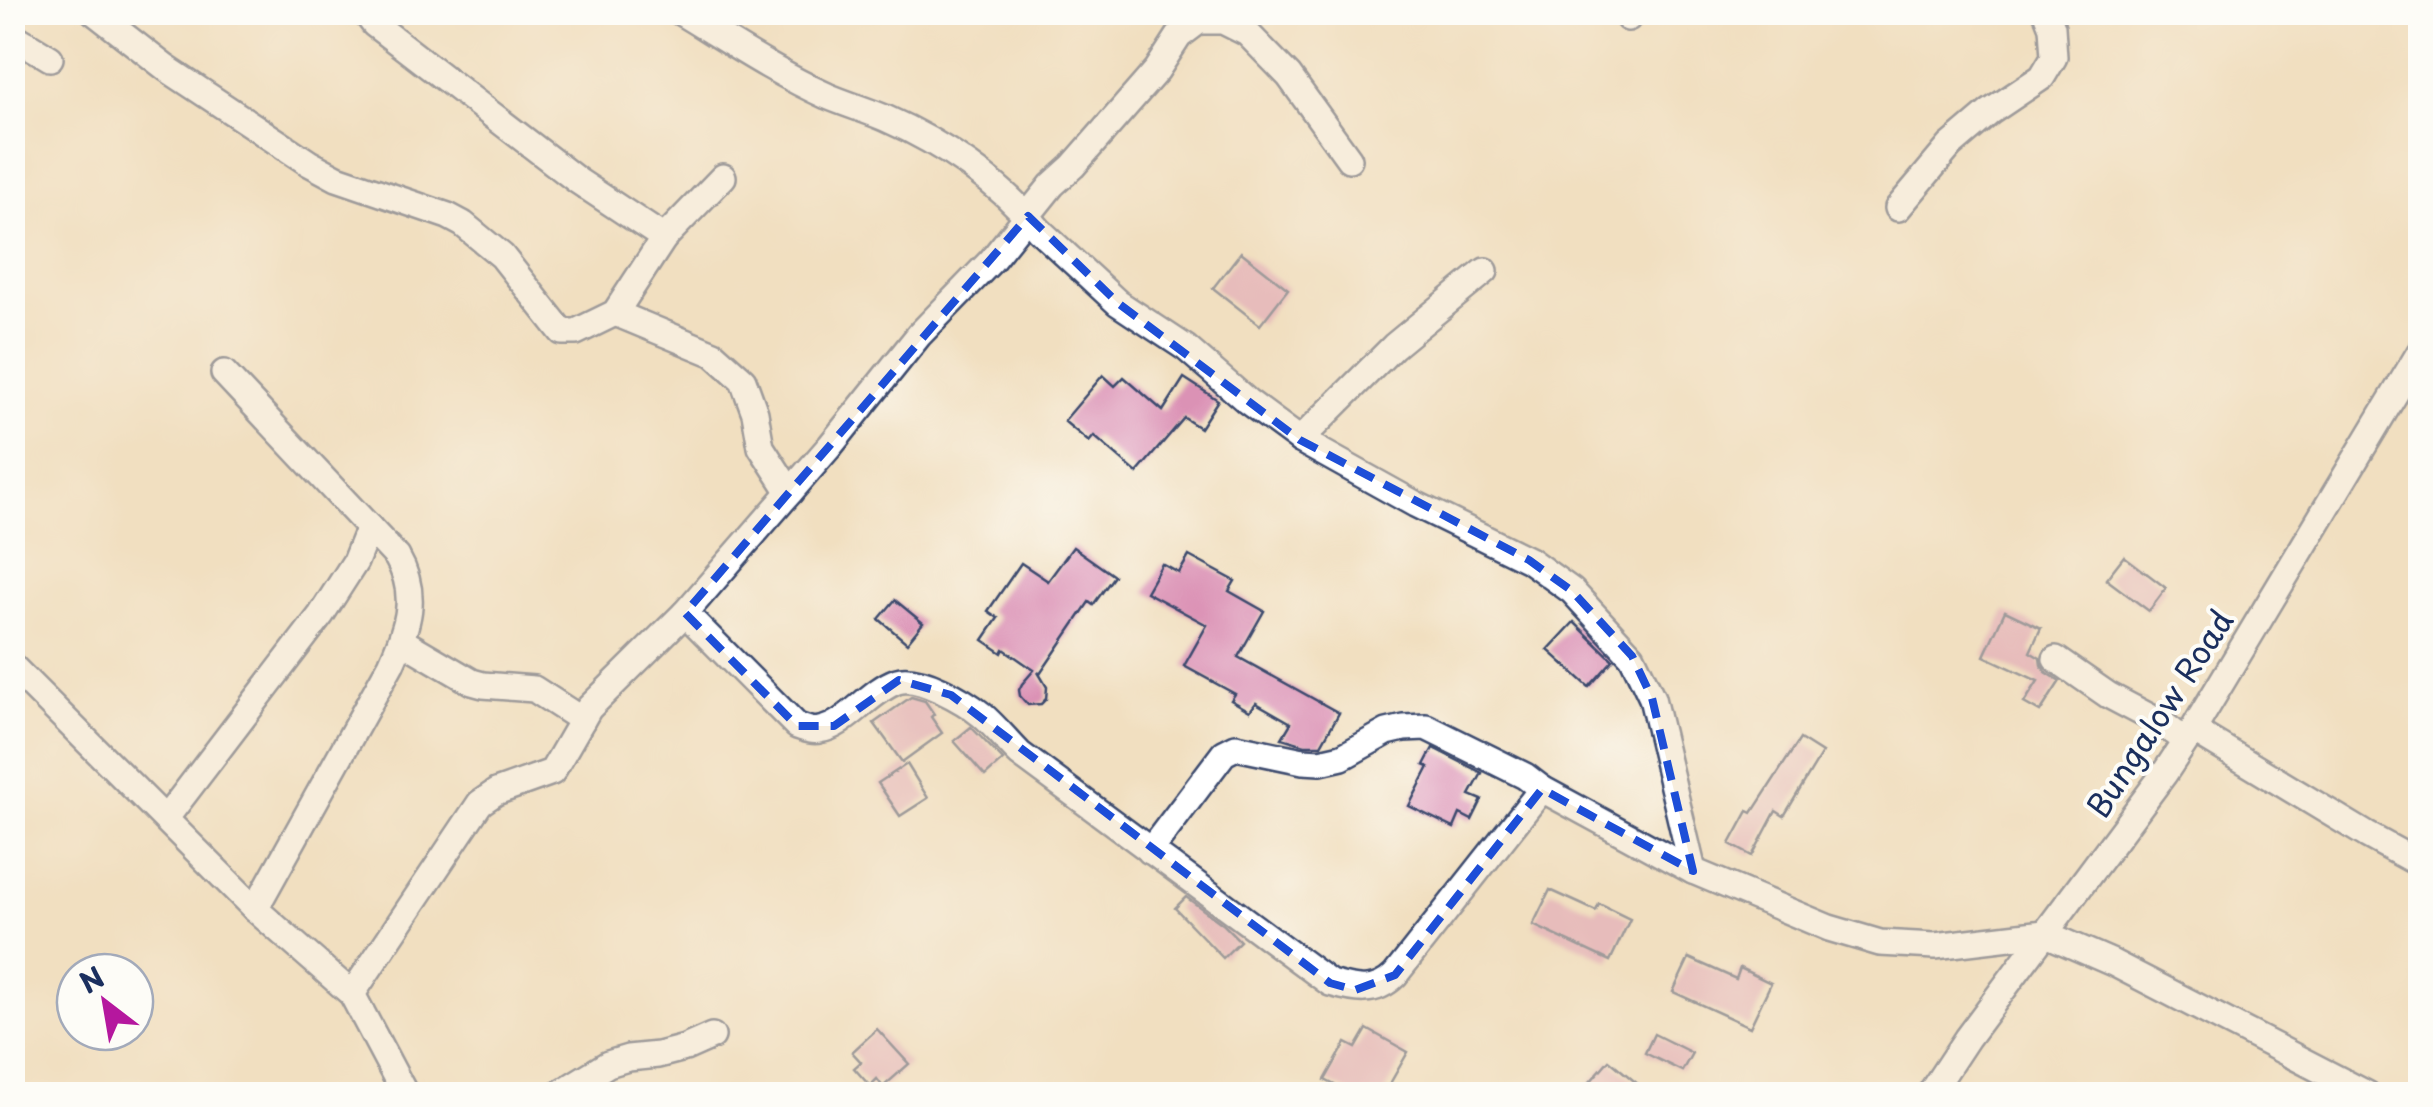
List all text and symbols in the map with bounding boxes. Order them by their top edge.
street label: Bungalow Road [2074,600,2244,826]
north arrow [55,952,155,1052]
text: N [71,955,112,1003]

